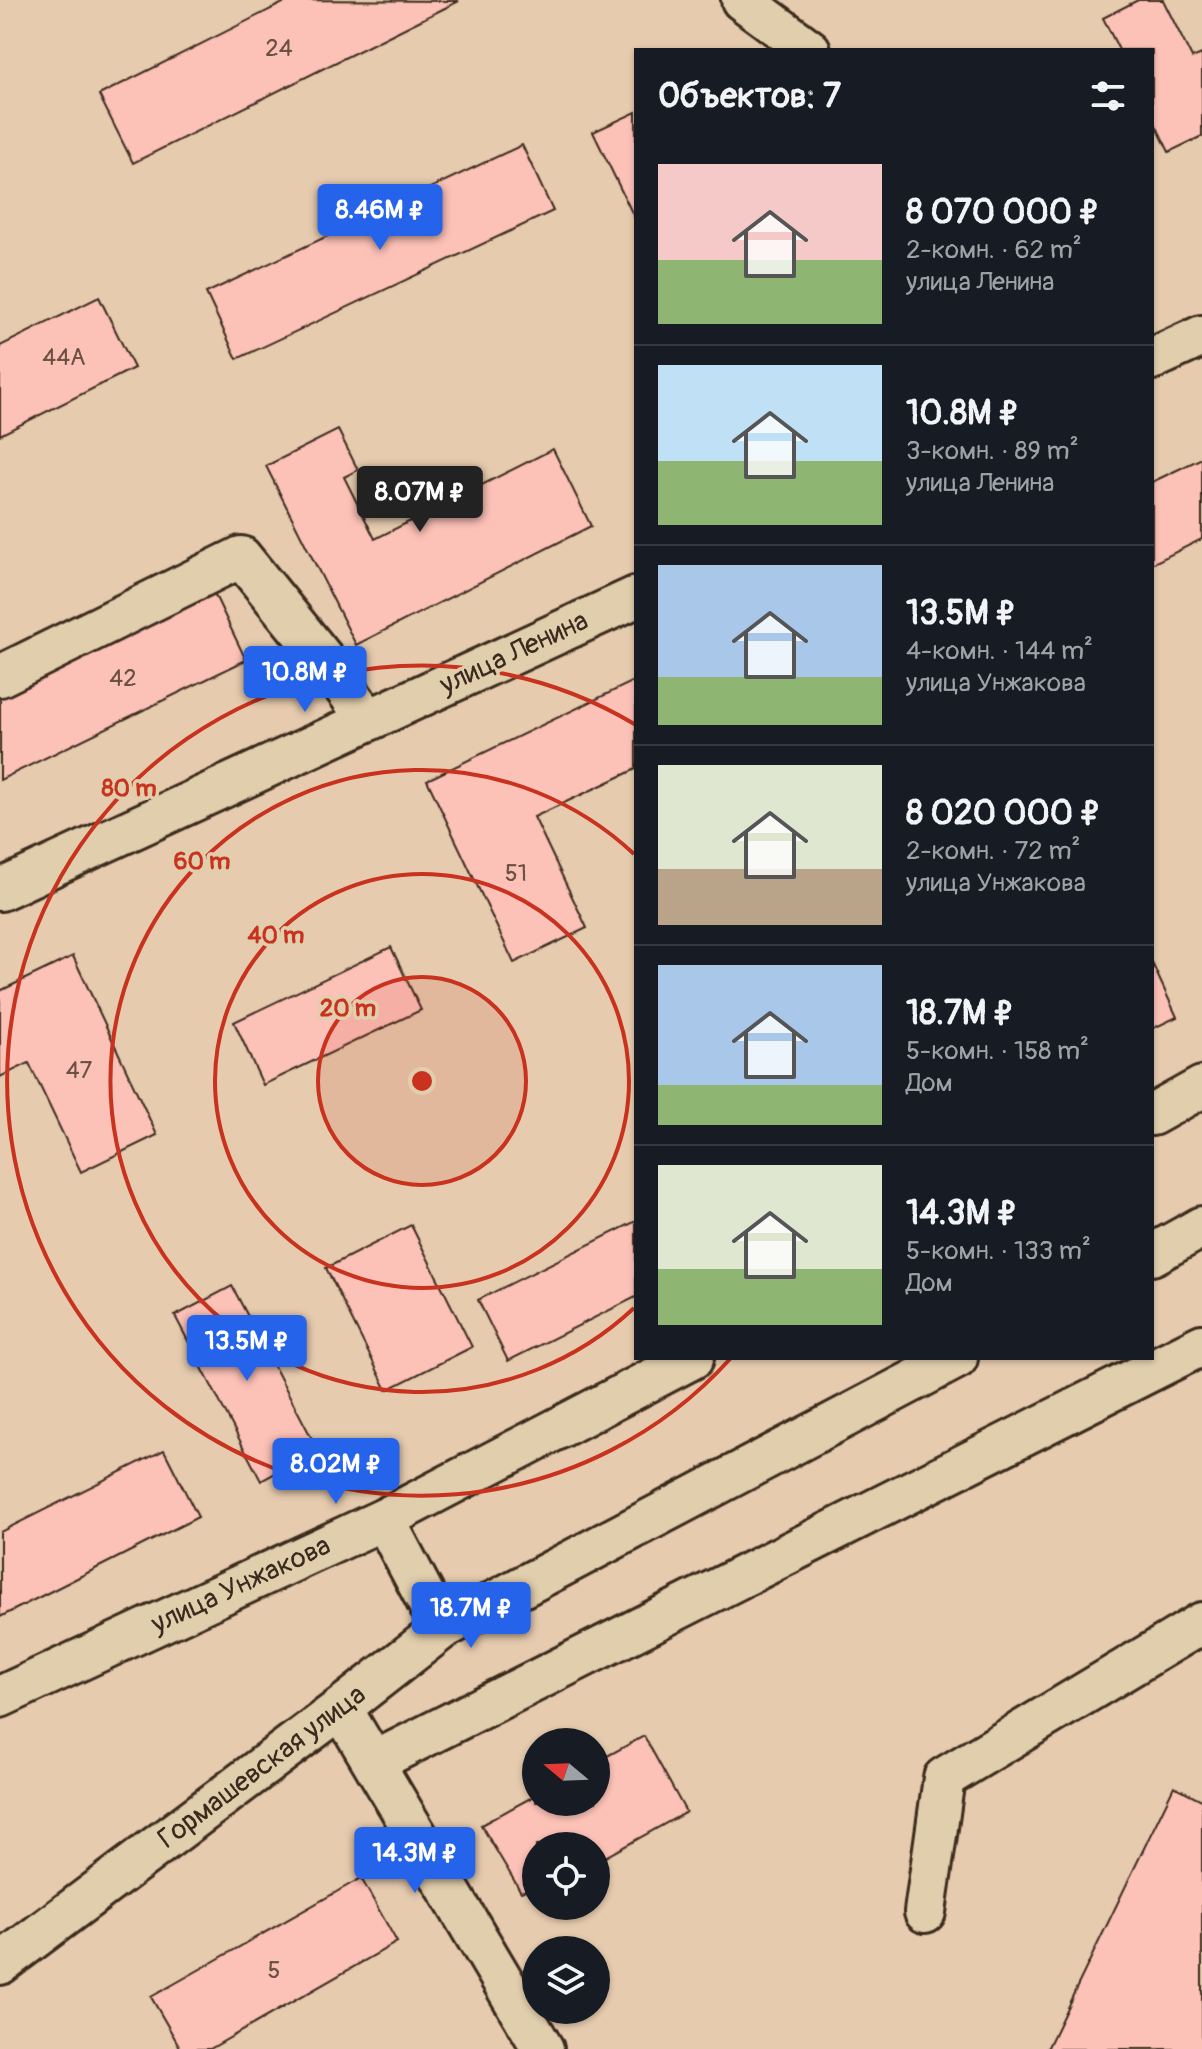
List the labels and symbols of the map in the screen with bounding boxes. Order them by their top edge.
house number: 24 [265,34,293,63]
pin: 8.46M ₽ [306,184,454,252]
house number: 44А [42,343,86,372]
pin: 8.07M ₽ [346,466,494,534]
street label: улица Ленина [433,603,594,703]
pin: 10.8M ₽ [231,646,379,714]
house number: 42 [109,664,137,693]
text: 80 m [101,774,157,803]
text: 60 m [174,847,230,876]
house number: 51 [505,859,527,888]
text: 40 m [248,921,304,950]
text: 20 m [320,994,376,1023]
house number: 47 [66,1056,93,1085]
centre of rings [408,1067,436,1095]
pin: 13.5M ₽ [173,1315,321,1383]
pin: 8.02M ₽ [262,1438,410,1506]
street label: улица Унжакова [145,1528,336,1642]
pin: 18.7M ₽ [397,1582,545,1650]
street label: Гормашевская улица [151,1677,373,1857]
north arrow [522,1728,610,1816]
pin: 14.3M ₽ [341,1827,489,1895]
house number: 5 [267,1956,281,1985]

